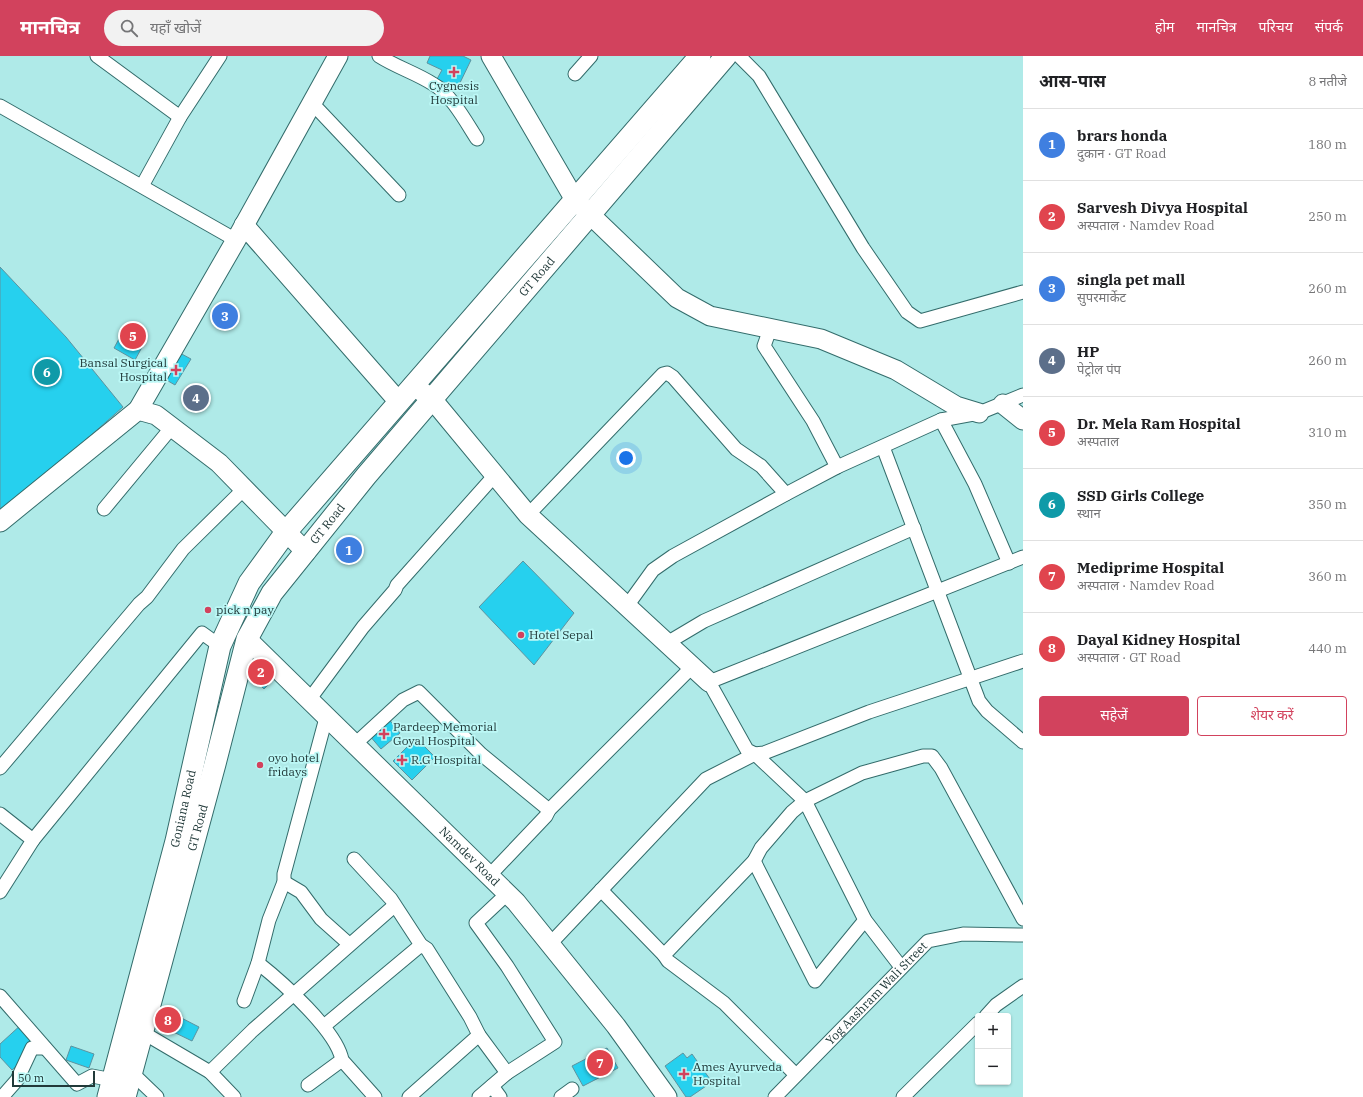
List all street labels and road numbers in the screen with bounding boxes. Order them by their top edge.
street label: GT Road [515,253,558,299]
street label: GT Road [306,500,348,547]
street label: Goniana Road [167,768,199,849]
street label: GT Road [184,803,211,852]
street label: Namdev Road [436,823,503,889]
street label: Yog Aashram Wali Street [822,938,930,1048]

